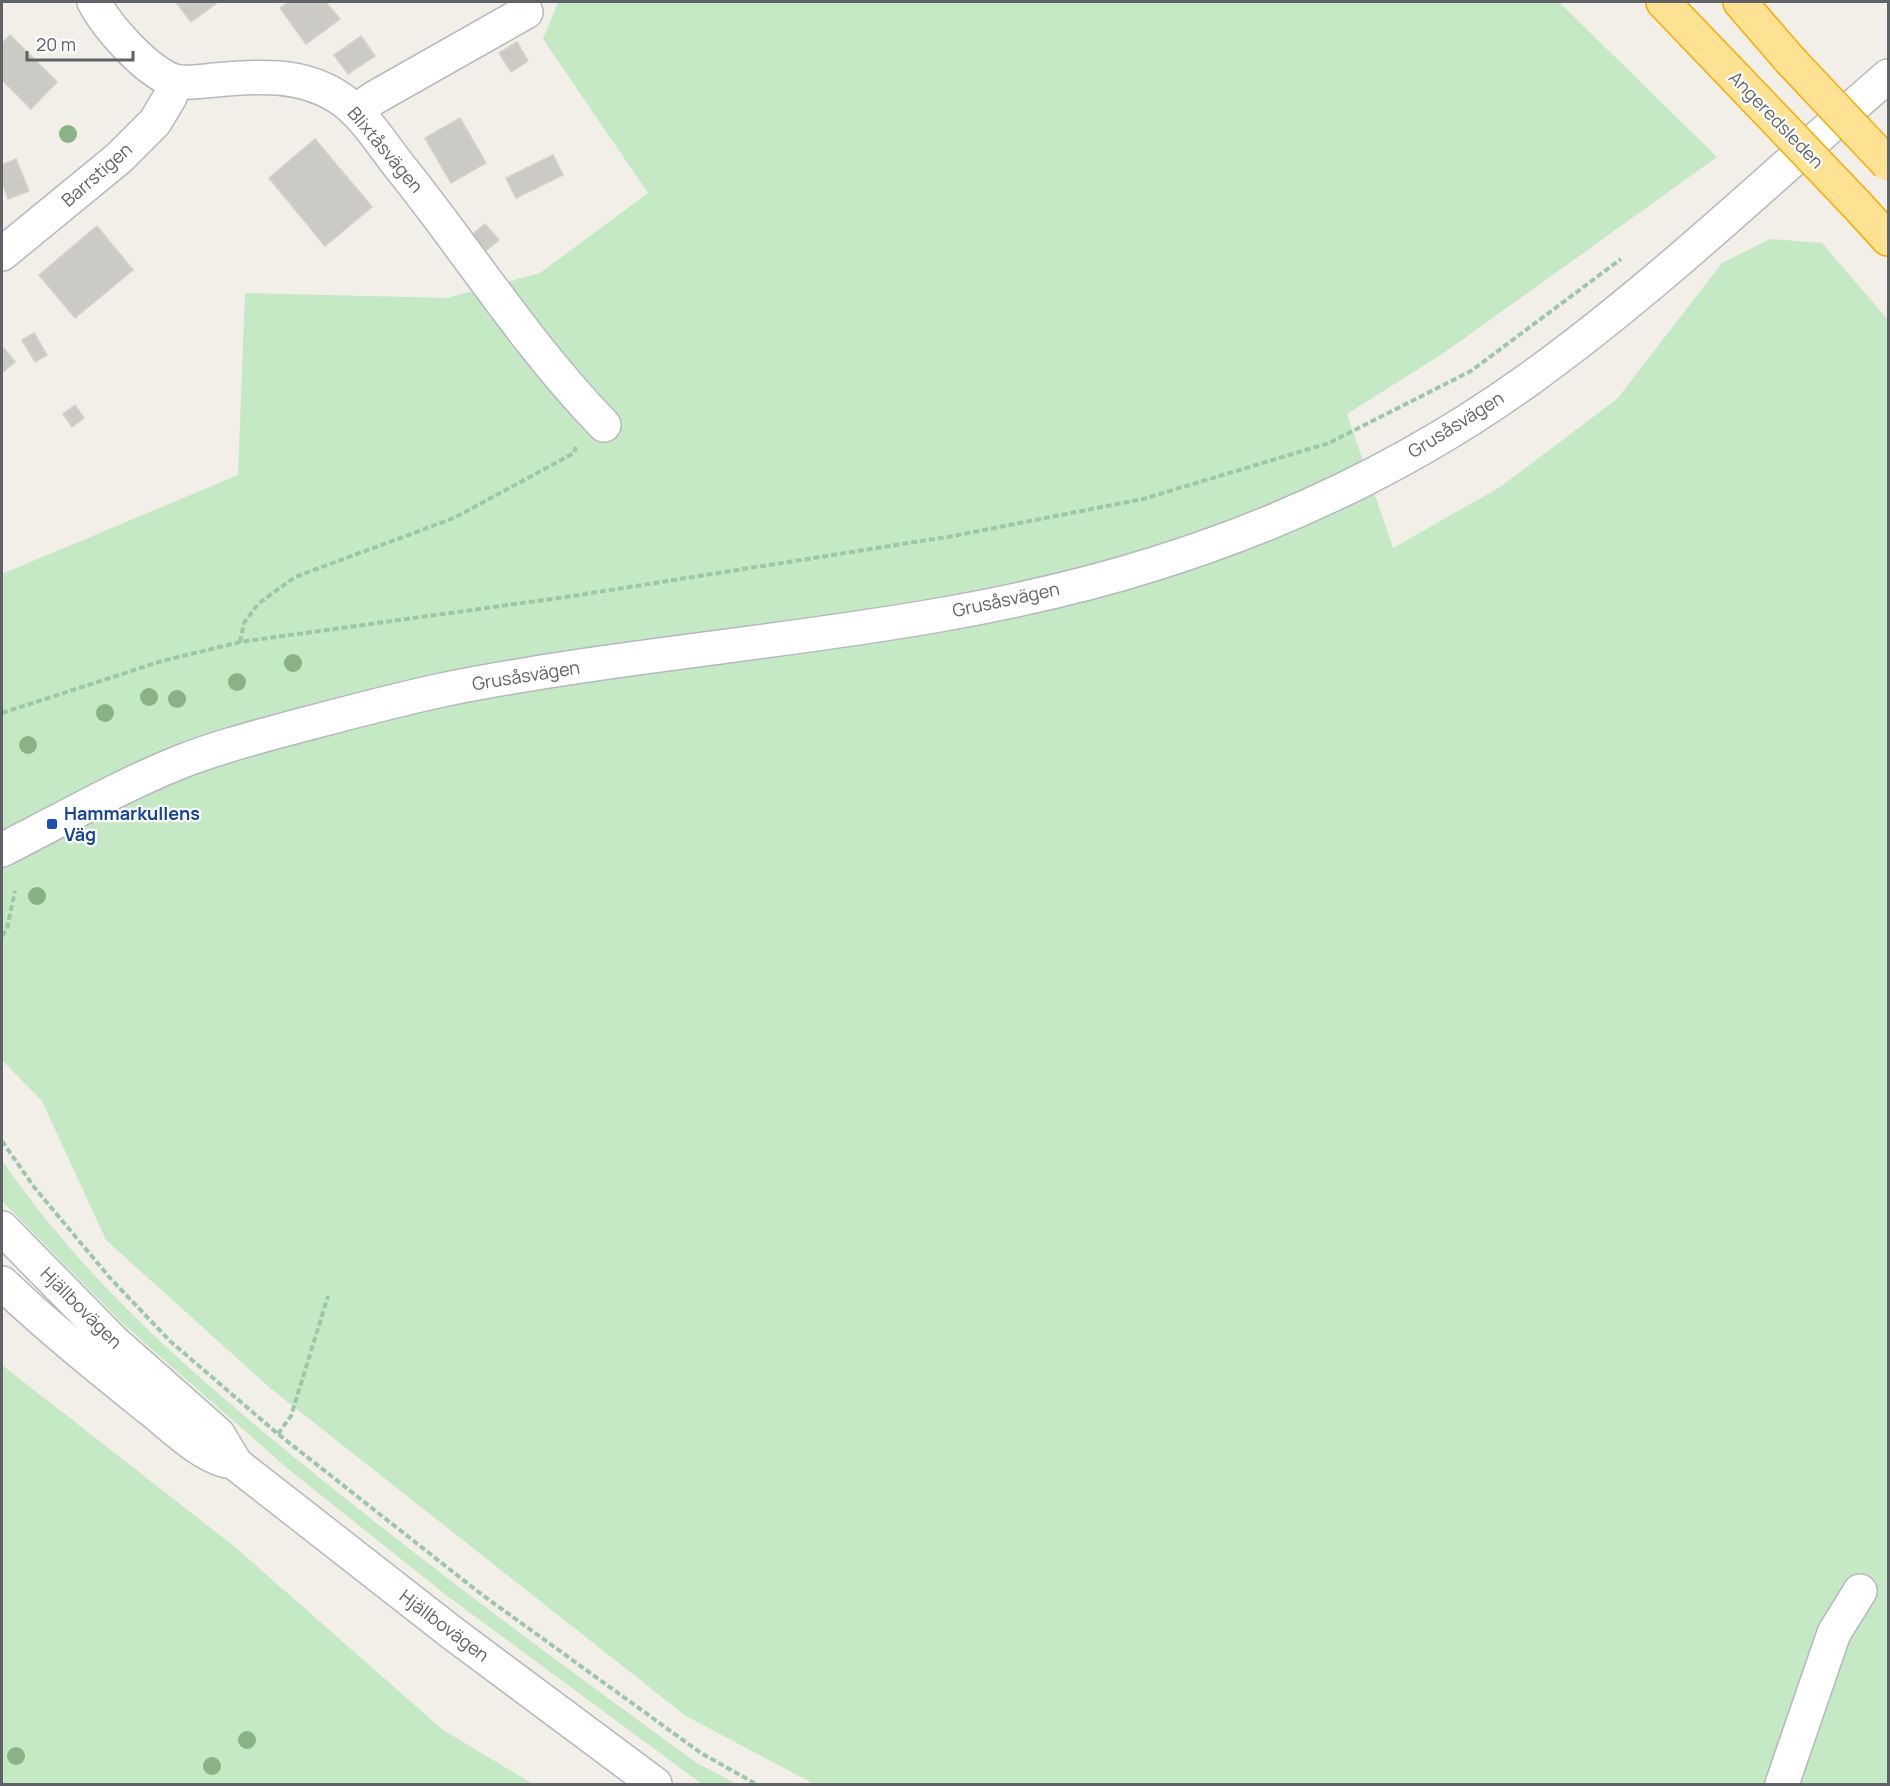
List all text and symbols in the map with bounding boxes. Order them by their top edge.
scale bar [27,24,134,62]
text: 20 m [36,32,76,56]
street label: Angeredsleden [1724,65,1829,173]
street label: Blixtåsvägen [343,101,429,197]
street label: Barrstigen [56,137,137,212]
street label: Grusåsvägen [1403,385,1508,463]
street label: Grusåsvägen [950,576,1061,622]
street label: Grusåsvägen [470,655,581,695]
place label: Hammarkullens Väg [64,801,200,846]
marker: Hammarkullens Väg [45,817,59,831]
street label: Hjällbovägen [36,1261,128,1353]
street label: Hjällbovägen [395,1584,494,1667]

